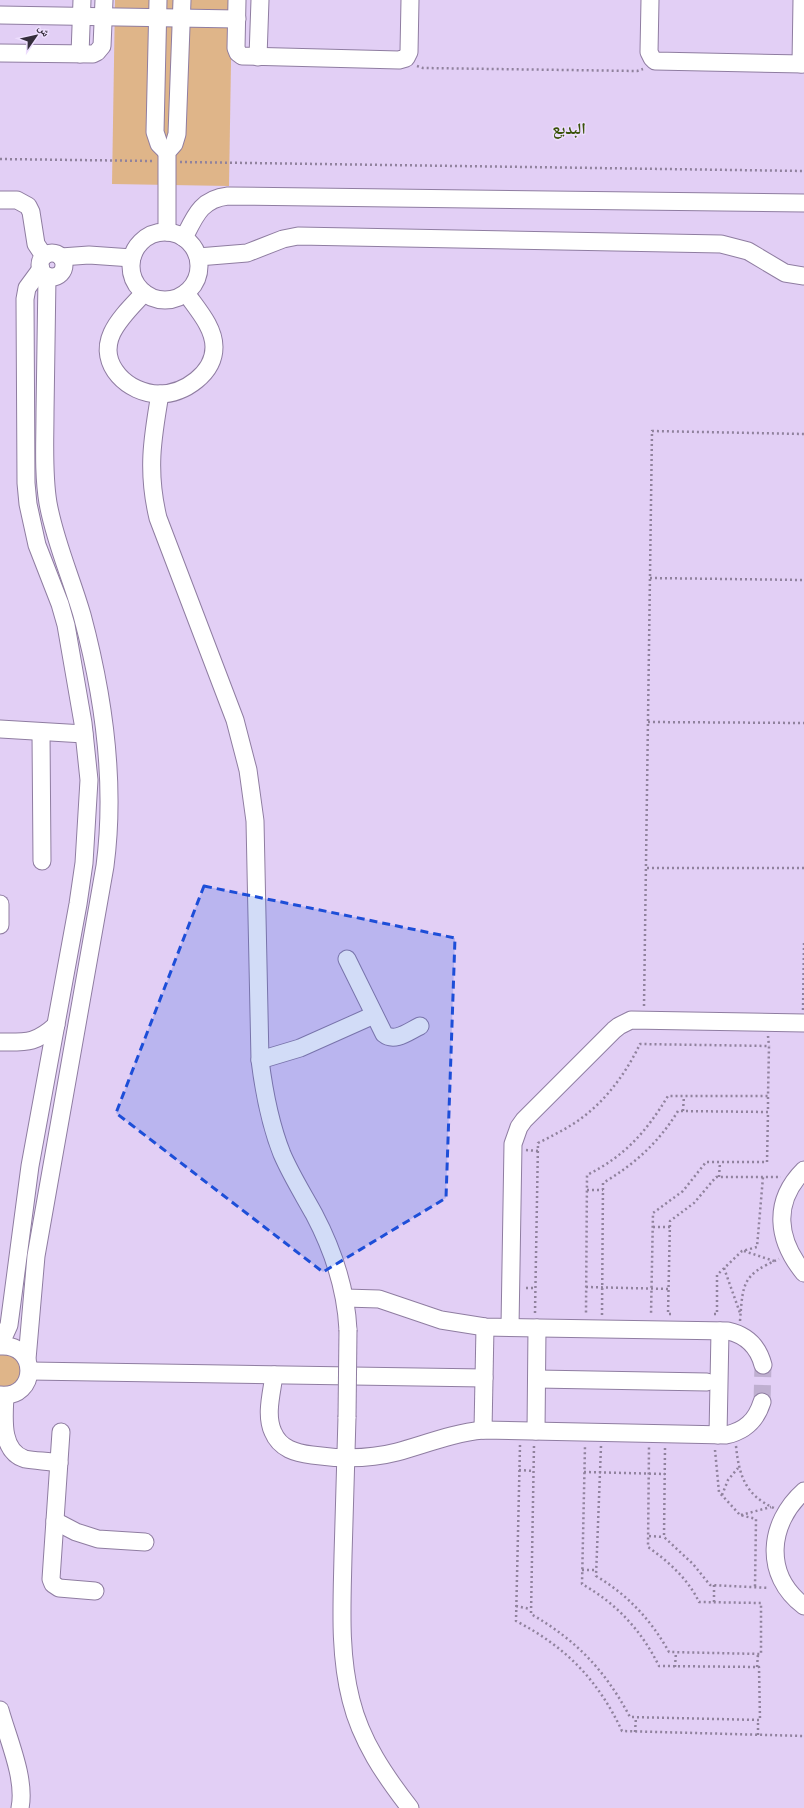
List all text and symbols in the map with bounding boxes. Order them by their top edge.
north arrow [16,16,56,56]
text: ش [34,21,54,40]
district label: البديع [552,117,586,139]

